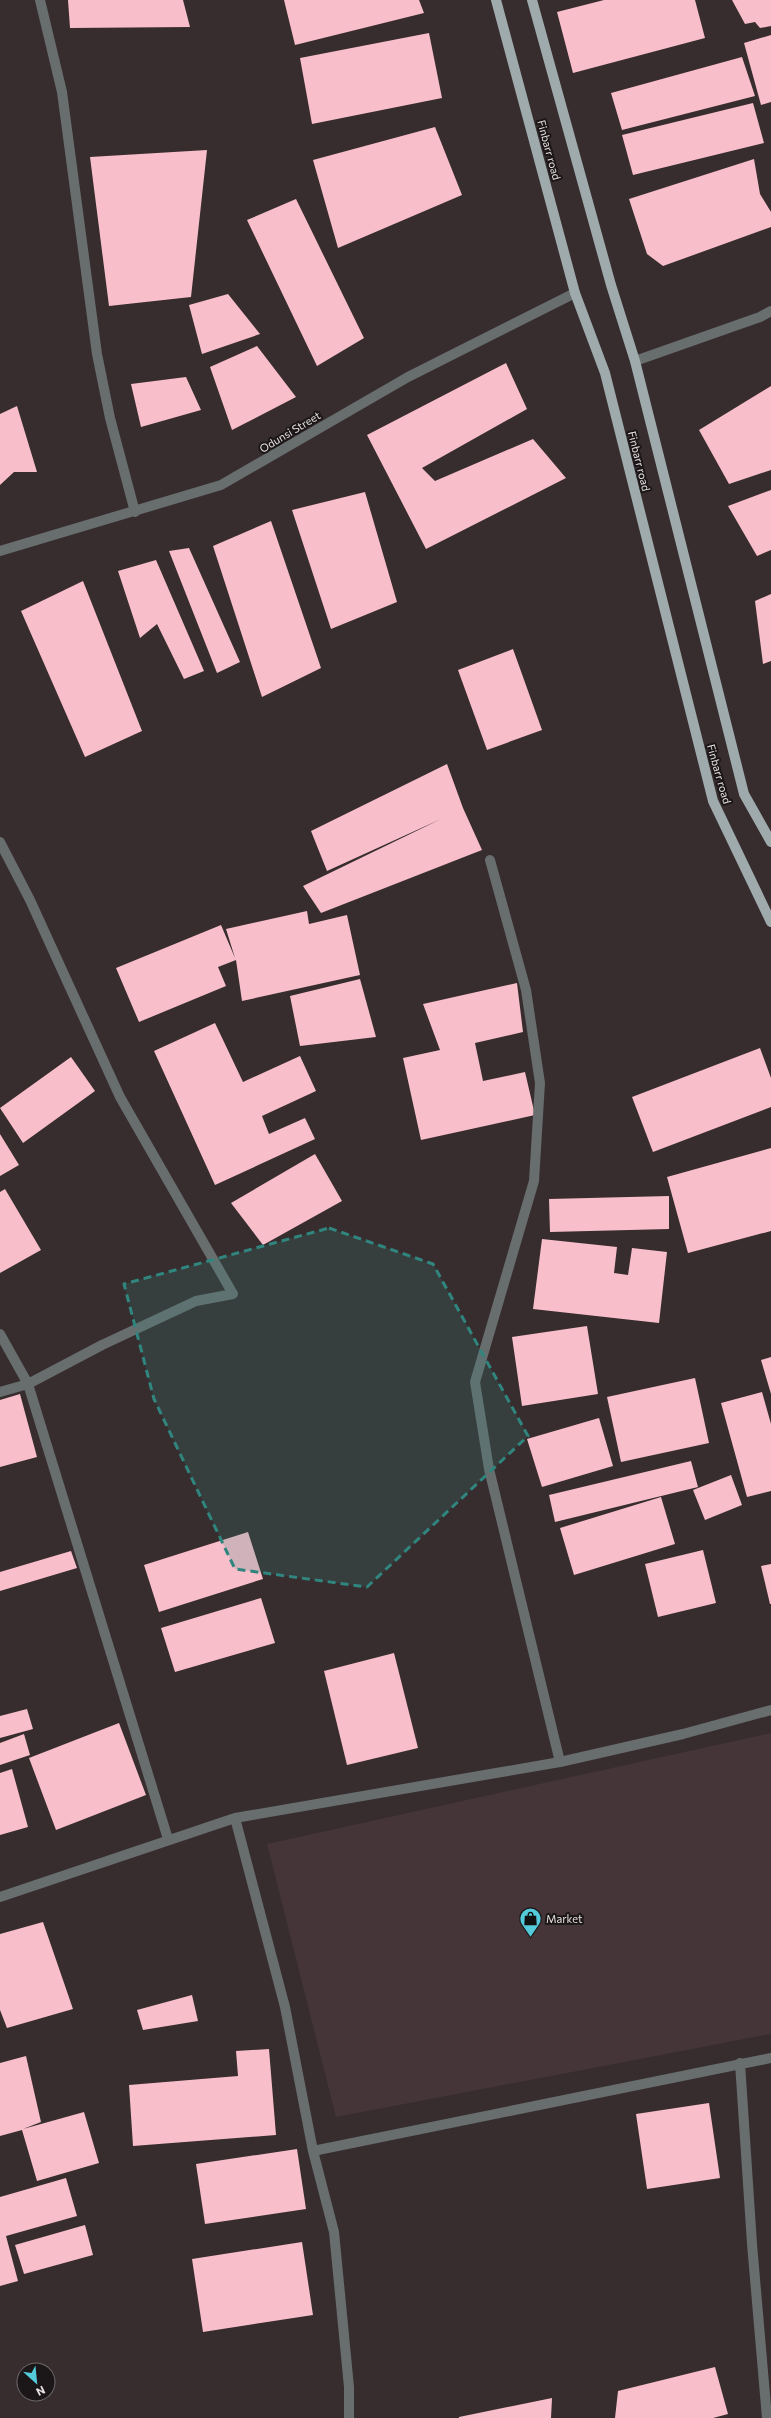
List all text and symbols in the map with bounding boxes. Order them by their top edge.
street label: Finbarr road [535,118,564,181]
street label: Odunsi Street [257,408,323,455]
street label: Finbarr road [626,429,653,492]
street label: Finbarr road [705,743,734,805]
shop icon: Market [518,1906,544,1939]
place label: Market [546,1912,583,1925]
north arrow [16,2362,56,2402]
text: N [34,2384,47,2399]

